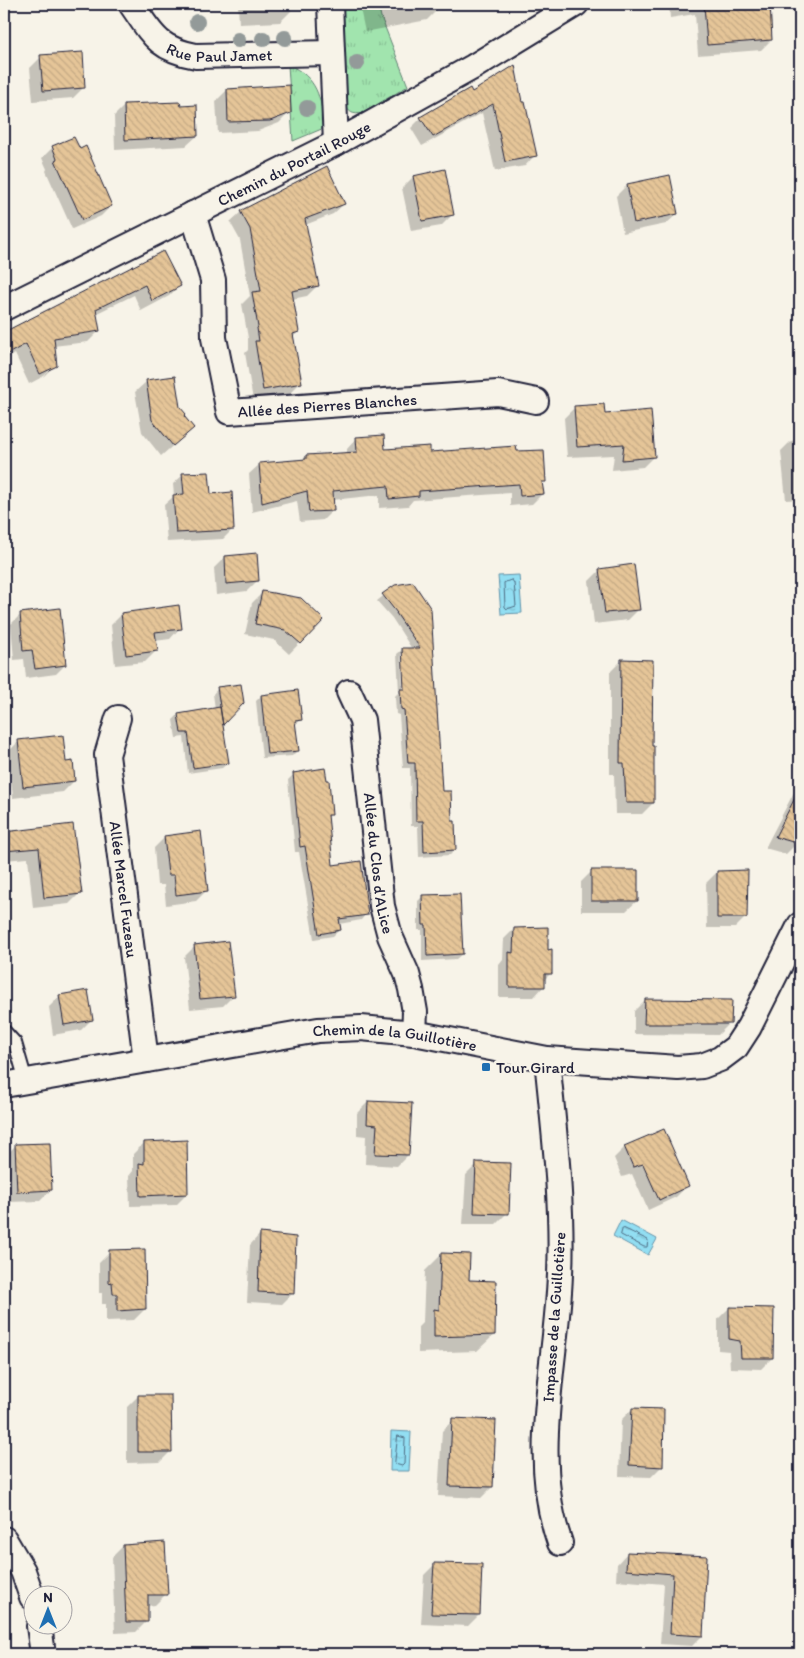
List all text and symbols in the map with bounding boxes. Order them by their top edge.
street label: Rue Paul Jamet [163,38,273,66]
street label: Chemin du Portail Rouge [214,116,374,210]
street label: Allée des Pierres Blanches [237,389,418,421]
street label: Allée du Clos d'ALice [360,792,398,936]
street label: Allée Marcel Fuzeau [106,820,142,959]
street label: Chemin de la Guillotière [311,1018,479,1055]
place label: Tour Girard [496,1058,575,1077]
marker: Tour Girard [480,1061,492,1073]
street label: Impasse de la Guillotière [539,1231,569,1403]
north arrow [22,1586,72,1636]
text: N [43,1589,53,1606]

